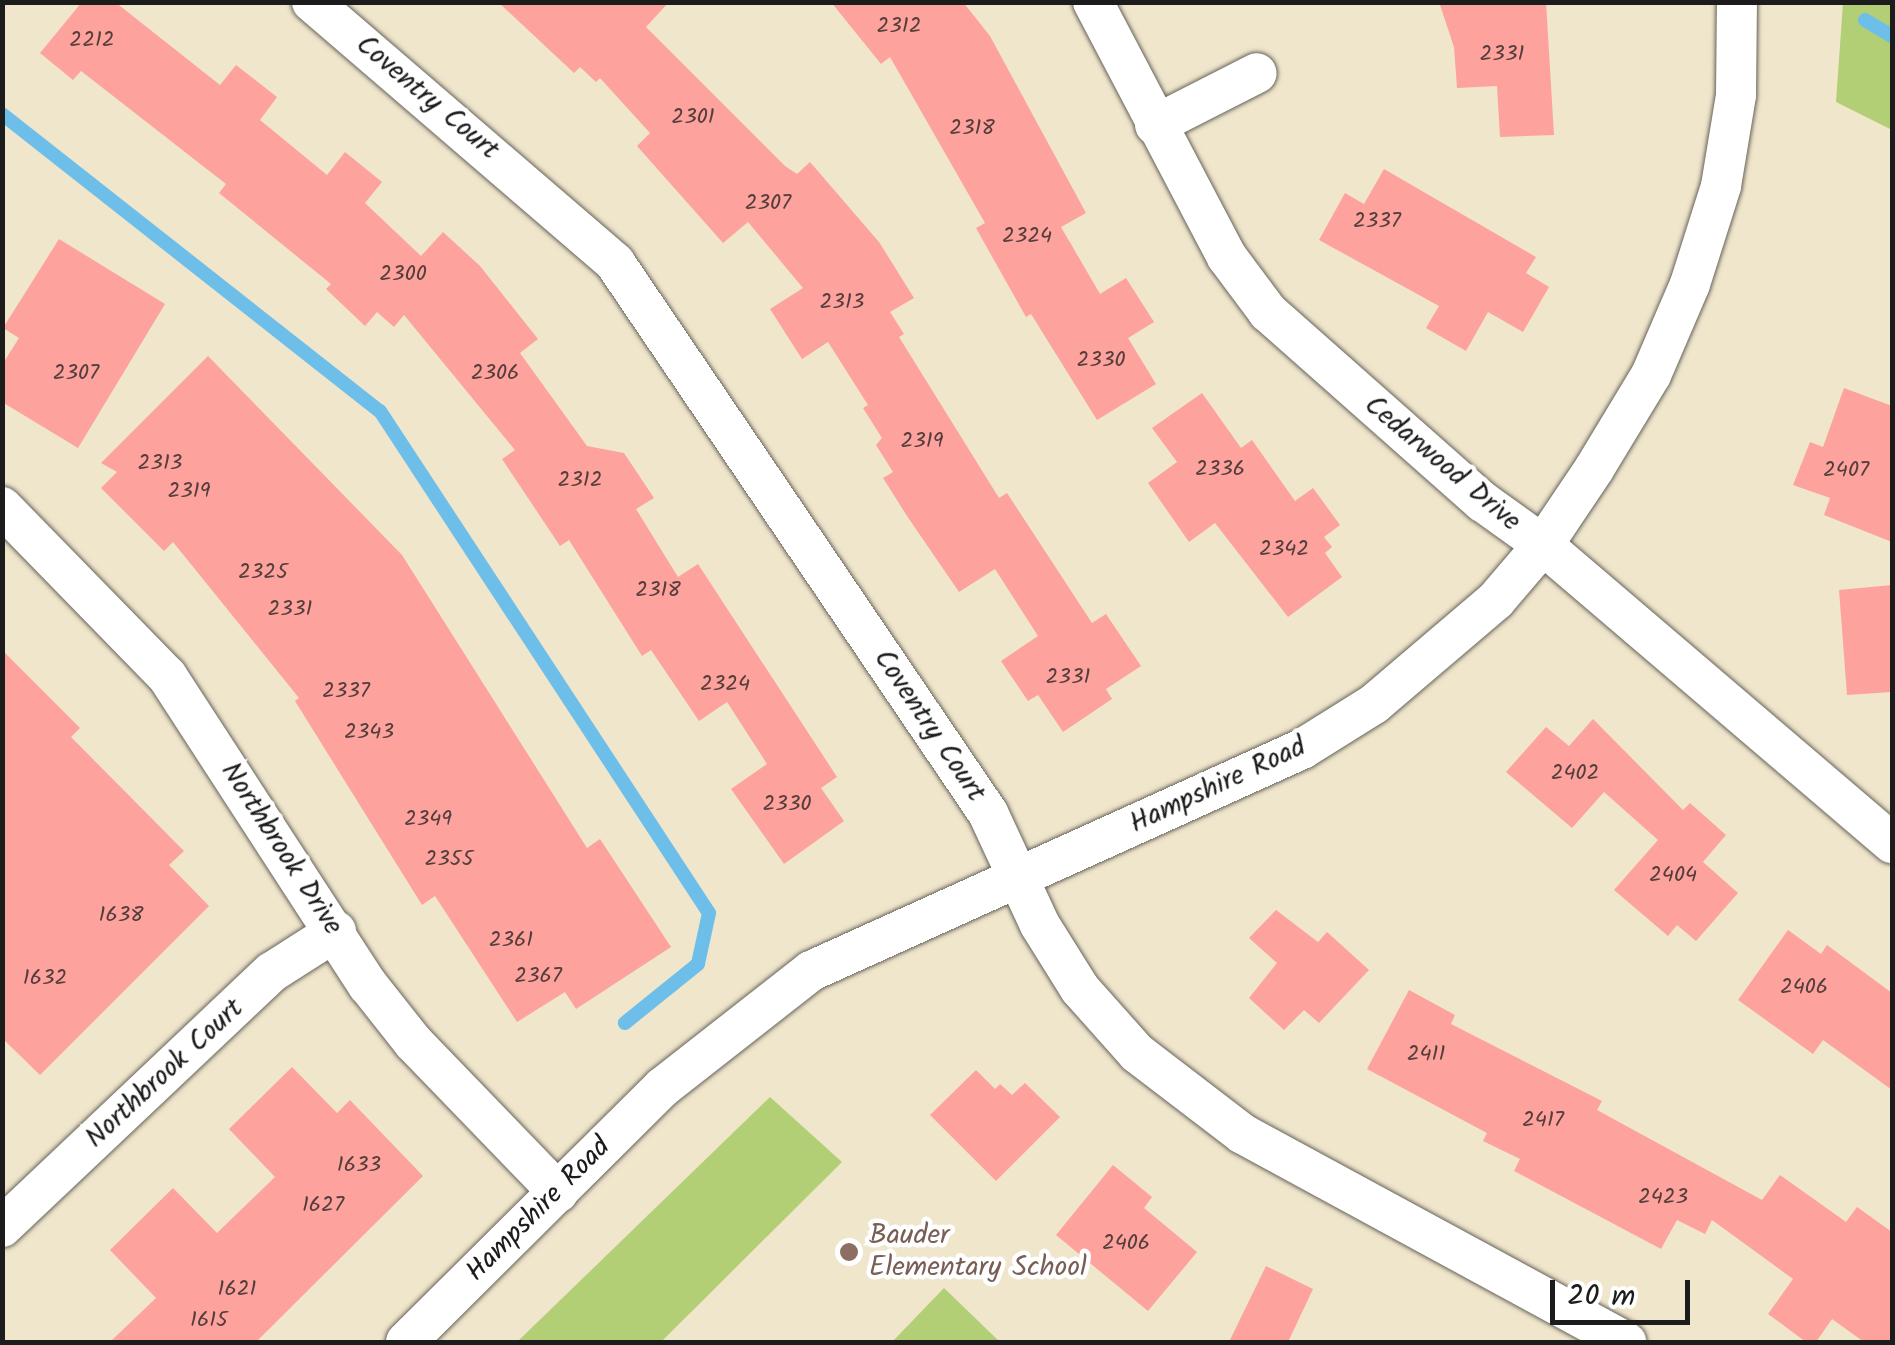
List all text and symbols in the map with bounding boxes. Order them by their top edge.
house number: 2312 [876,14,922,40]
house number: 2212 [69,28,115,54]
street label: Coventry Court [349,28,505,168]
house number: 2331 [1480,42,1524,68]
house number: 2301 [671,105,715,131]
house number: 2318 [949,116,995,142]
house number: 2307 [745,191,791,217]
house number: 2337 [1353,209,1401,235]
house number: 2324 [1002,224,1052,250]
house number: 2300 [379,262,427,288]
house number: 2313 [820,290,864,316]
house number: 2330 [1077,348,1125,374]
house number: 2307 [53,361,99,387]
house number: 2306 [471,361,519,387]
street label: Cedarwood Drive [1357,389,1527,539]
house number: 2319 [901,429,943,455]
house number: 2313 [138,451,182,477]
house number: 2336 [1195,457,1245,483]
house number: 2407 [1823,458,1869,484]
house number: 2312 [557,468,603,494]
house number: 2319 [168,479,210,505]
house number: 2342 [1259,537,1309,563]
house number: 2325 [238,560,288,586]
house number: 2318 [635,578,681,604]
house number: 2331 [268,597,312,623]
street label: Coventry Court [866,644,992,808]
house number: 2331 [1046,665,1090,691]
house number: 2324 [700,672,750,698]
house number: 2337 [322,679,370,705]
house number: 2343 [344,720,394,746]
street label: Hampshire Road [1125,731,1311,841]
street label: Northbrook Drive [213,756,349,942]
house number: 2402 [1551,761,1599,787]
house number: 2330 [763,792,811,818]
house number: 2349 [404,807,452,833]
house number: 2355 [425,847,473,873]
house number: 2404 [1649,863,1697,889]
house number: 1638 [99,903,143,929]
house number: 2361 [489,928,533,954]
house number: 2367 [514,964,562,990]
house number: 1632 [23,966,67,992]
house number: 2406 [1780,975,1828,1001]
street label: Northbrook Court [79,992,251,1156]
house number: 2411 [1407,1042,1445,1068]
house number: 2417 [1522,1108,1564,1134]
street label: Hampshire Road [460,1131,618,1289]
house number: 1633 [337,1153,381,1179]
house number: 2423 [1638,1185,1688,1211]
house number: 1627 [302,1193,344,1219]
place label: Bauder Elementary School [869,1219,1087,1285]
house number: 2406 [1102,1231,1150,1257]
marker: Bauder Elementary School [838,1241,860,1263]
scale bar [1555,1260,1695,1322]
text: 20 m [1567,1273,1635,1321]
house number: 1621 [218,1277,256,1303]
house number: 1615 [190,1308,228,1334]

